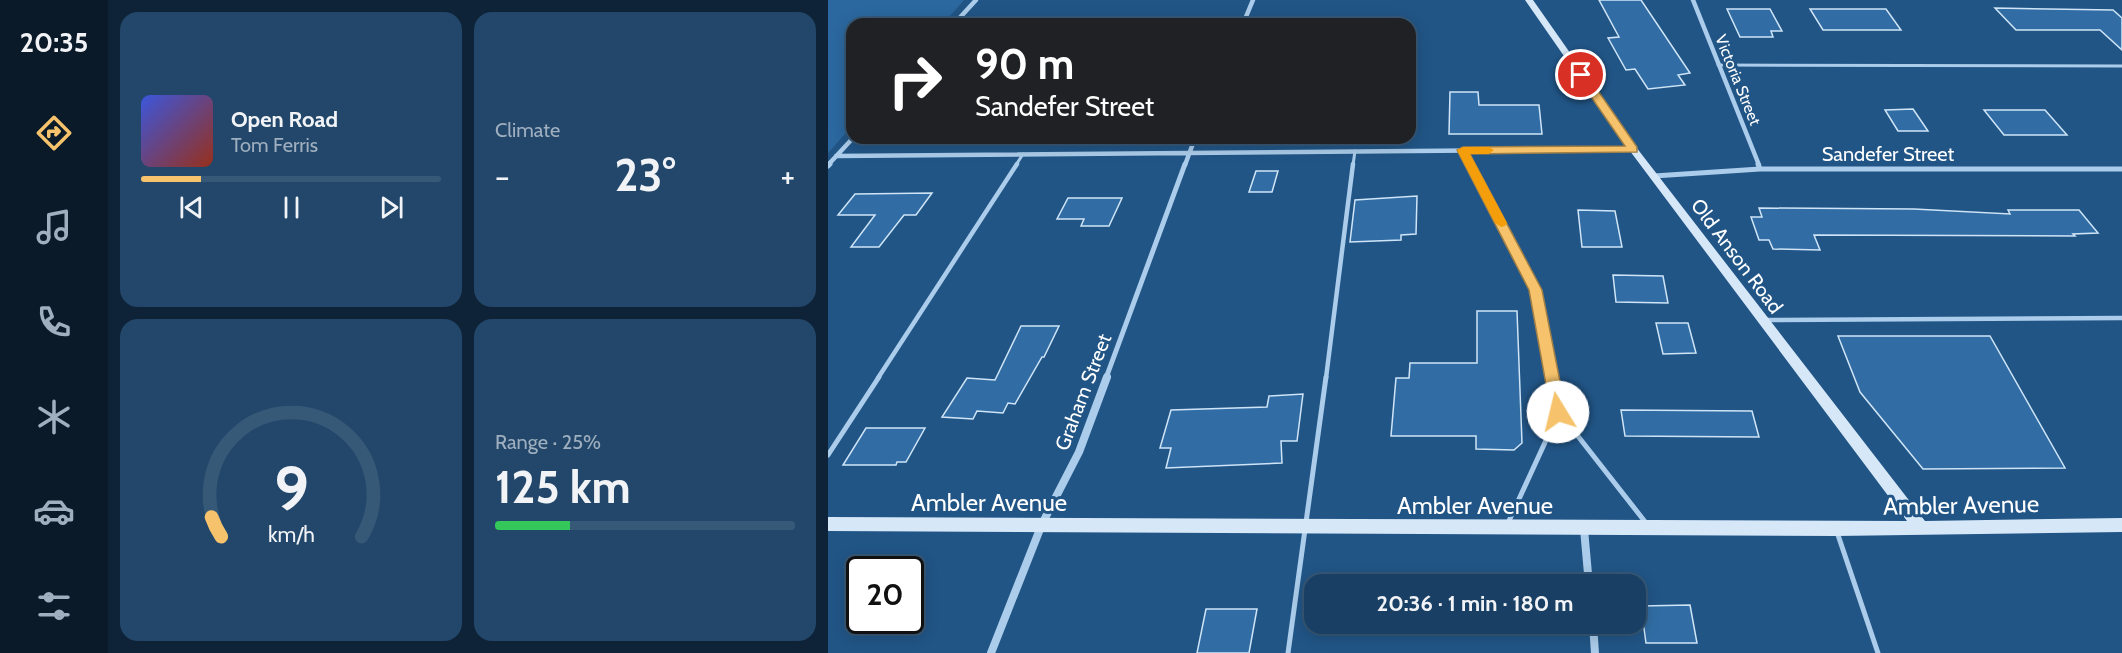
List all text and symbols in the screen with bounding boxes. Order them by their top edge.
text: 20:35 [20,26,88,59]
street label: Victoria Street [1711,32,1765,129]
text: 90 m [975,38,1074,90]
icon: right [876,42,954,120]
pin [1555,49,1606,100]
icon: arrive [1564,58,1597,91]
text: Sandefer Street [975,90,1154,123]
text: Open Road [231,106,338,133]
icon: directions [33,112,75,154]
text: Climate [495,118,560,142]
text: Tom Ferris [231,133,318,157]
street label: Sandefer Street [1822,142,1955,166]
text: 23° [614,148,676,202]
text: − [495,156,510,196]
text: + [780,156,795,196]
icon: previous [175,191,208,224]
icon: pause [275,191,308,224]
icon: next [375,191,408,224]
street label: Old Anson Road [1686,194,1788,318]
icon: music [33,206,75,248]
icon: phone [33,301,75,343]
street label: Graham Street [1050,330,1116,454]
position arrow [1526,380,1590,444]
icon: climate [33,396,75,438]
text: Range · 25% [495,430,601,454]
text: 9 [273,451,309,527]
text: 125 km [495,460,631,514]
street label: Ambler Avenue [911,488,1067,517]
street label: Ambler Avenue [1883,489,2039,521]
icon: car [33,490,75,532]
street label: Ambler Avenue [1397,491,1553,520]
text: km/h [268,521,314,547]
speed limit sign: 20 [846,556,924,634]
icon: filters [33,585,75,627]
text: 20:36 · 1 min · 180 m [1377,590,1573,617]

